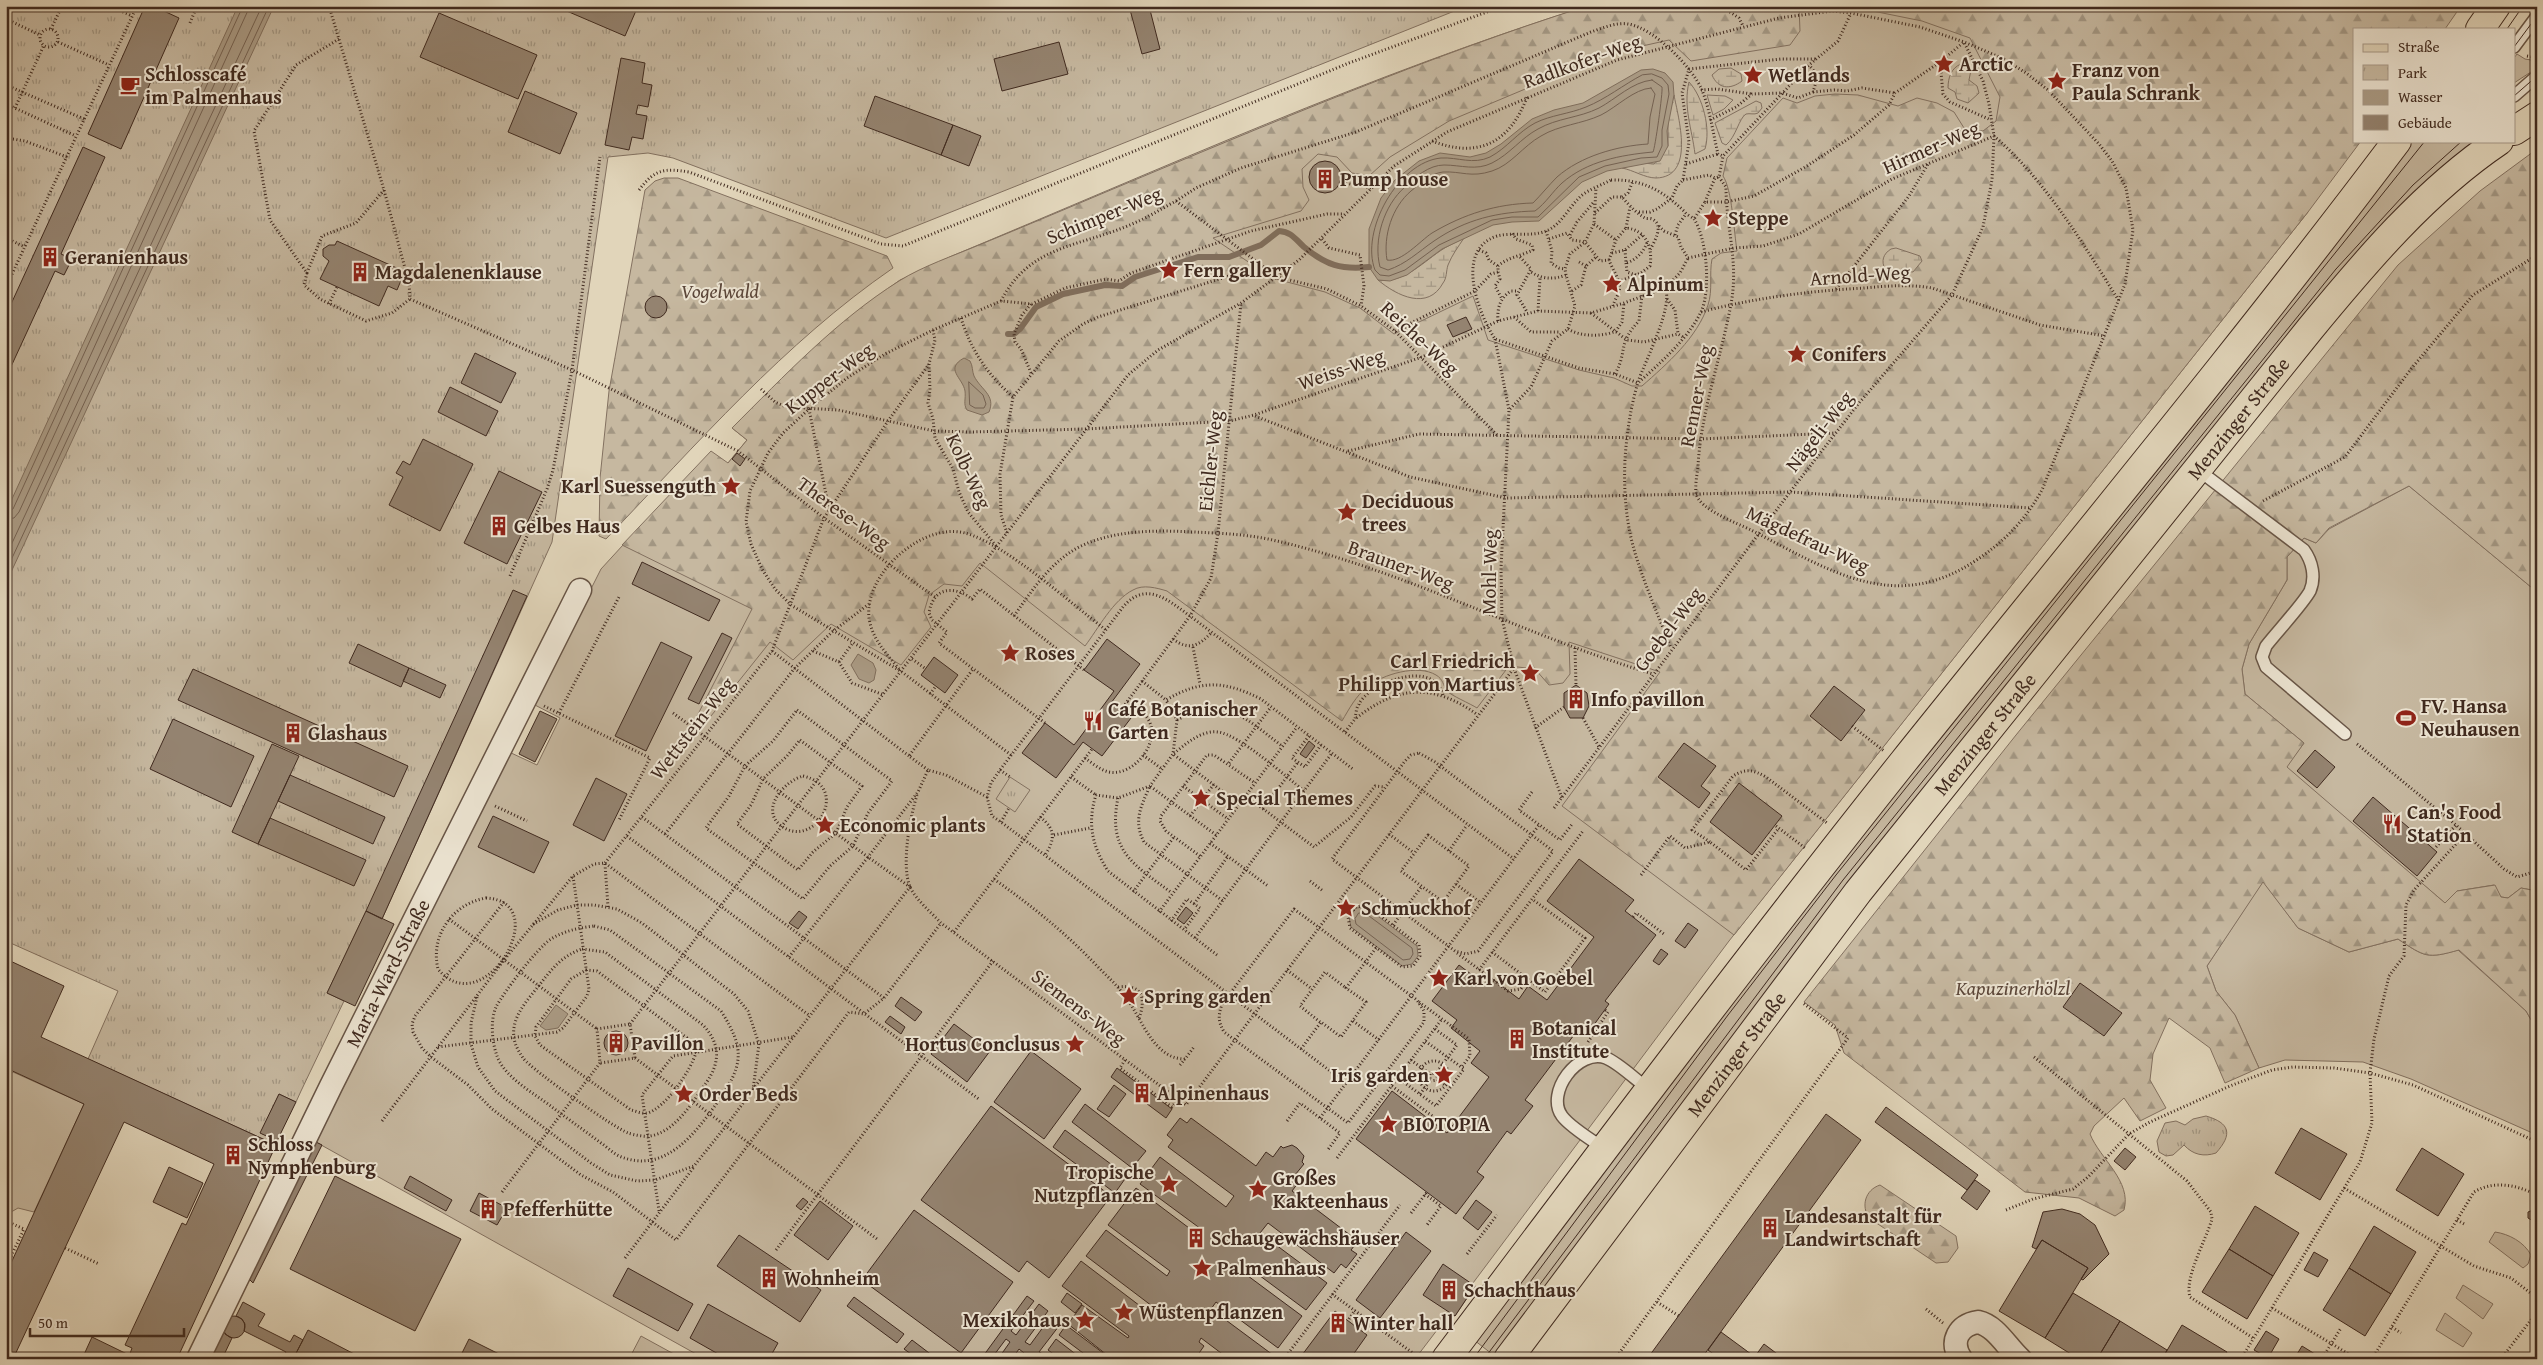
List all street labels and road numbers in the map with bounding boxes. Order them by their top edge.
street label: Radlkofer-Weg [1519,26,1645,95]
street label: Hirmer-Weg [1878,112,1984,181]
street label: Schimper-Weg [1042,178,1166,251]
street label: Arnold-Weg [1809,257,1911,292]
street label: Reiche-Weg [1375,294,1466,382]
street label: Kupper-Weg [778,335,879,421]
street label: Weiss-Weg [1294,340,1388,397]
street label: Renner-Weg [1671,342,1720,449]
street label: Menzinger Straße [2180,350,2296,486]
street label: Nägeli-Weg [1778,384,1859,477]
street label: Eichler-Weg [1190,409,1229,513]
street label: Kolb-Weg [939,428,1000,513]
street label: Therese-Weg [792,469,897,556]
street label: Mägdefrau-Weg [1742,497,1875,580]
street label: Mohl-Weg [1473,529,1504,615]
street label: Brauner-Weg [1344,532,1458,597]
street label: Goebel-Weg [1626,580,1709,677]
street label: Menzinger Straße [1926,666,2043,801]
street label: Wettstein-Weg [642,670,741,785]
street label: Maria-Ward-Straße [338,894,437,1052]
street label: Siemens-Weg [1026,961,1133,1052]
street label: Menzinger Straße [1679,985,1793,1123]

